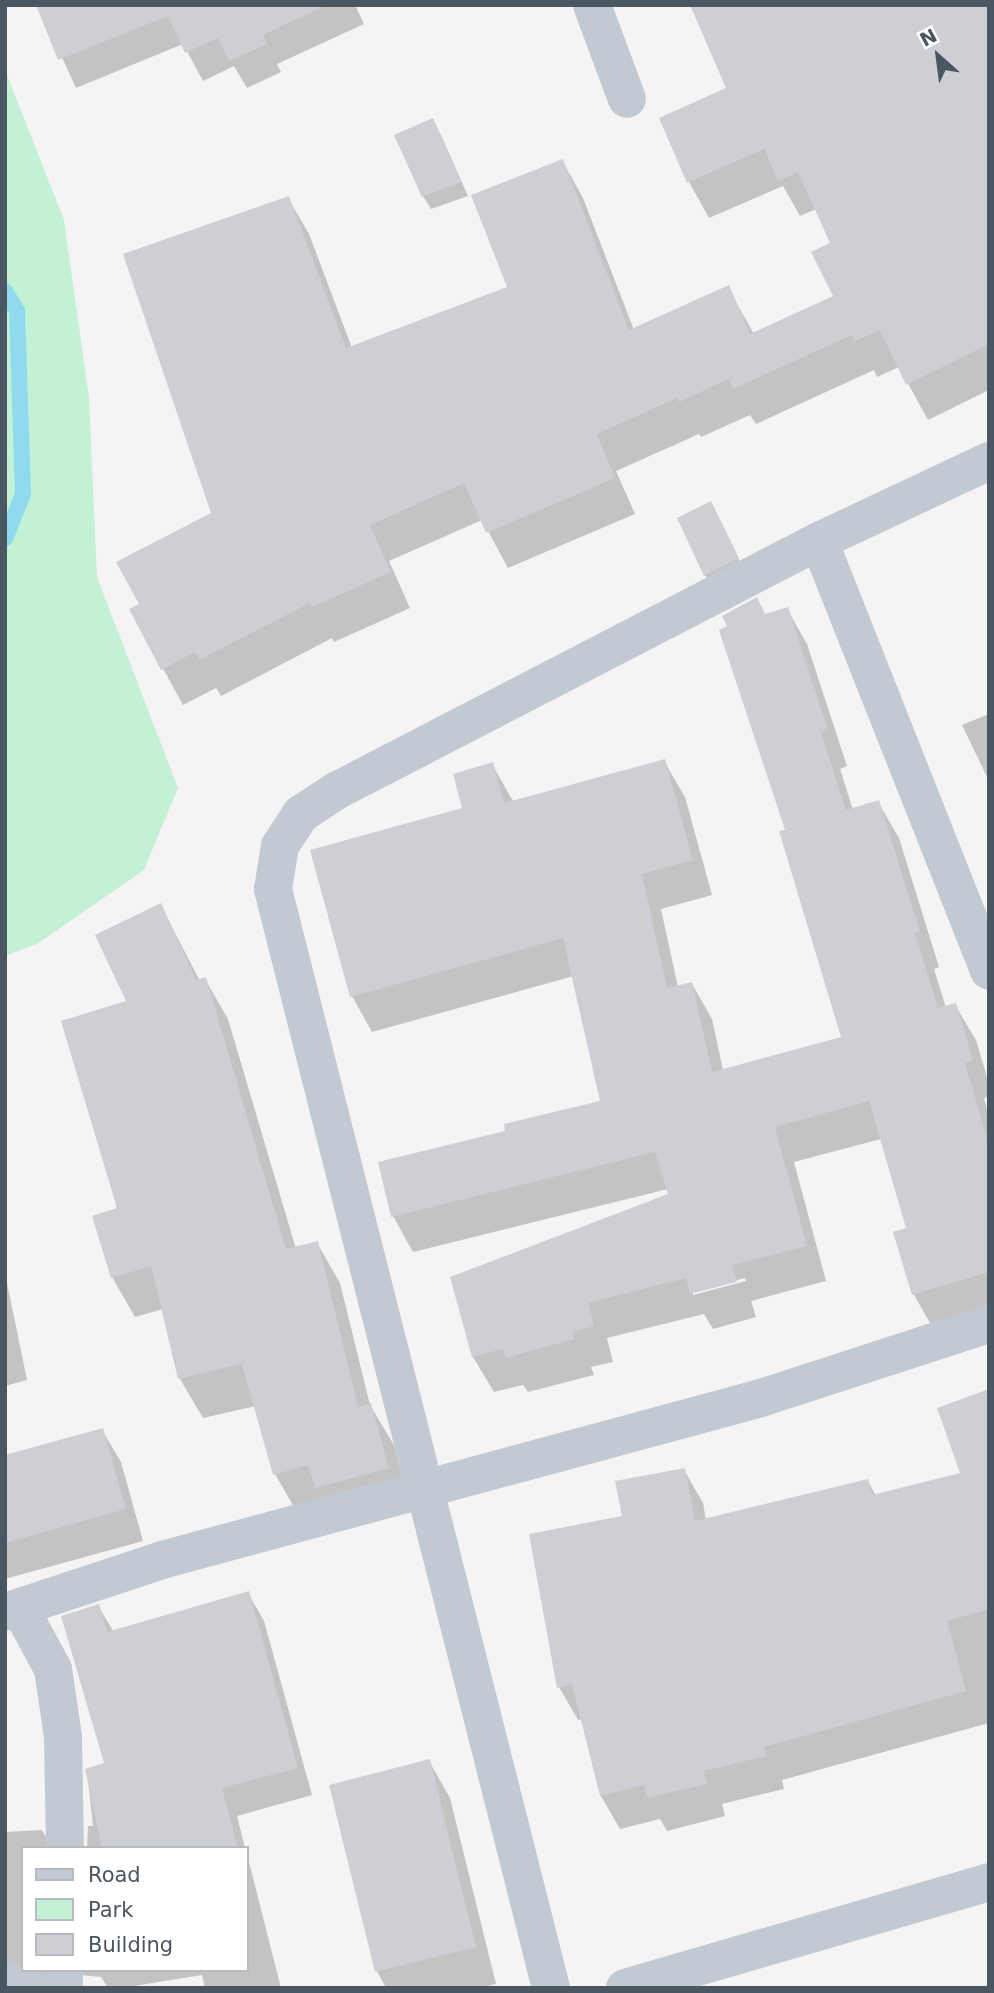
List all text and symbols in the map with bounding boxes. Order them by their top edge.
north arrow [903,21,973,91]
text: N [916,24,940,51]
legend [21,1846,248,1972]
text: Road [88,1863,141,1887]
text: Park [88,1898,133,1922]
text: Building [88,1933,173,1957]

